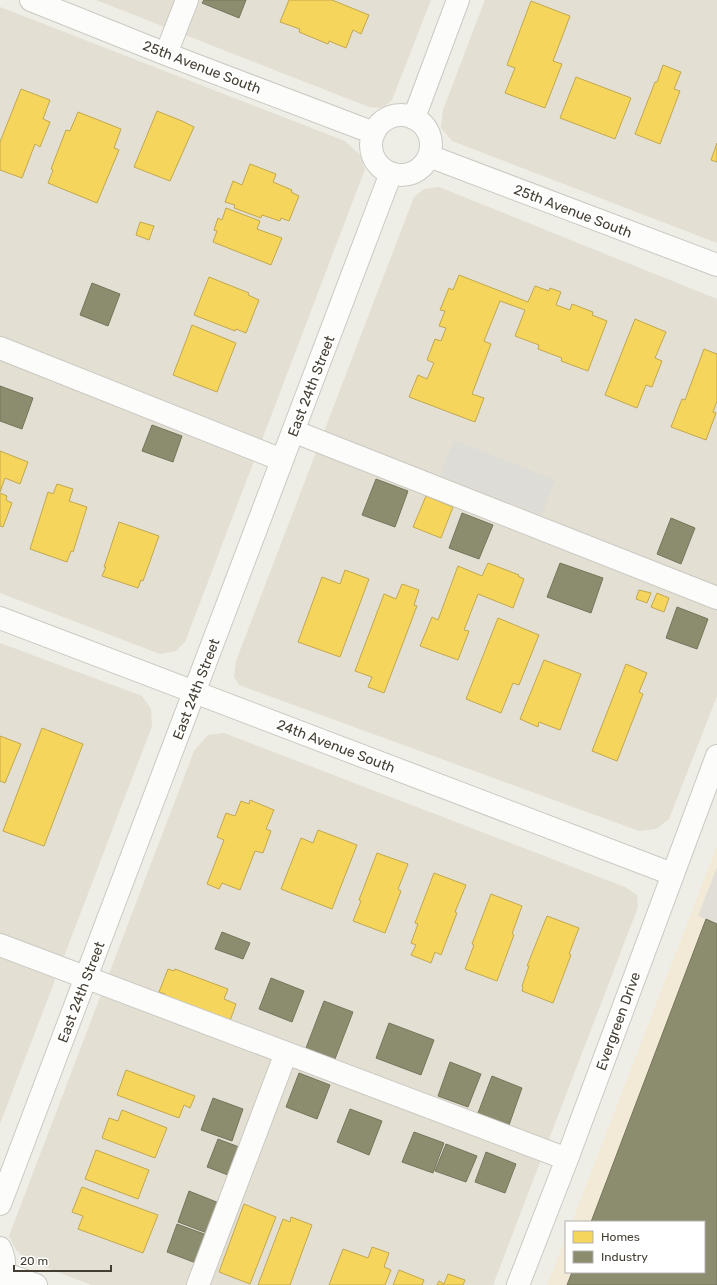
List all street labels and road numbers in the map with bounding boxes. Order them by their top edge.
street label: 25th Avenue South [140,37,263,98]
street label: 25th Avenue South [511,181,634,242]
street label: East 24th Street [284,333,339,439]
street label: East 24th Street [169,636,224,742]
street label: 24th Avenue South [274,716,397,777]
street label: East 24th Street [54,939,109,1045]
street label: Evergreen Drive [593,969,644,1073]

